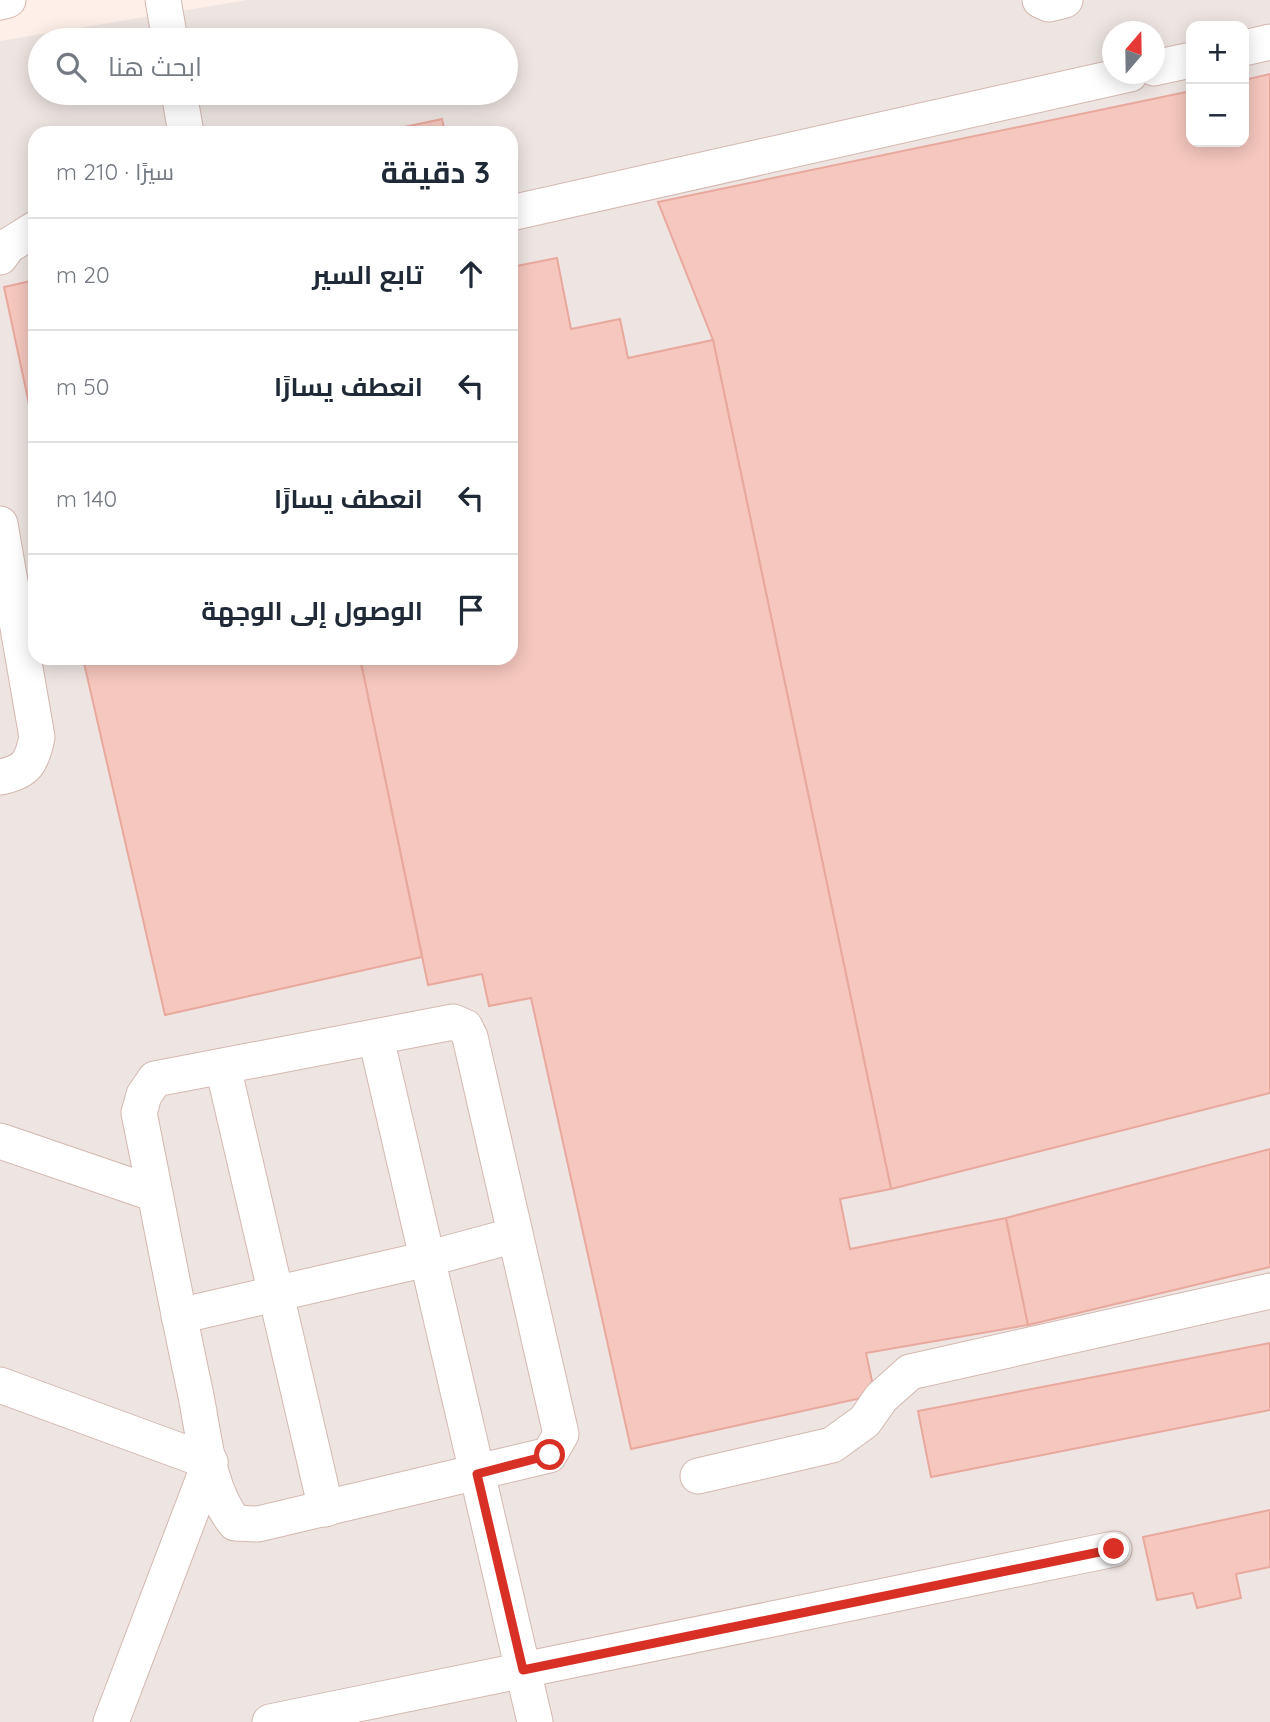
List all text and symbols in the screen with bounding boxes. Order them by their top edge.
north arrow [1102,21,1165,84]
map controls [1186,21,1249,147]
button: + [1186,21,1249,84]
search box [28,28,518,105]
icon: search [52,48,90,86]
text: ابحث هنا [108,50,202,83]
button: − [1186,84,1249,147]
text: 3 دقيقة [381,153,490,191]
text: سيرًا · 210 m [56,157,174,186]
icon: ahead [452,255,490,293]
text: تابع السير [312,258,423,291]
text: 20 m [56,260,110,289]
icon: left [452,367,490,405]
text: انعطف يسارًا [274,370,423,403]
text: 50 m [56,372,110,401]
icon: left [452,479,490,517]
text: انعطف يسارًا [274,482,423,515]
text: 140 m [56,484,117,513]
icon: arrive [452,591,490,629]
text: الوصول إلى الوجهة [201,594,423,627]
route start [534,1439,565,1470]
route end [1098,1533,1129,1564]

